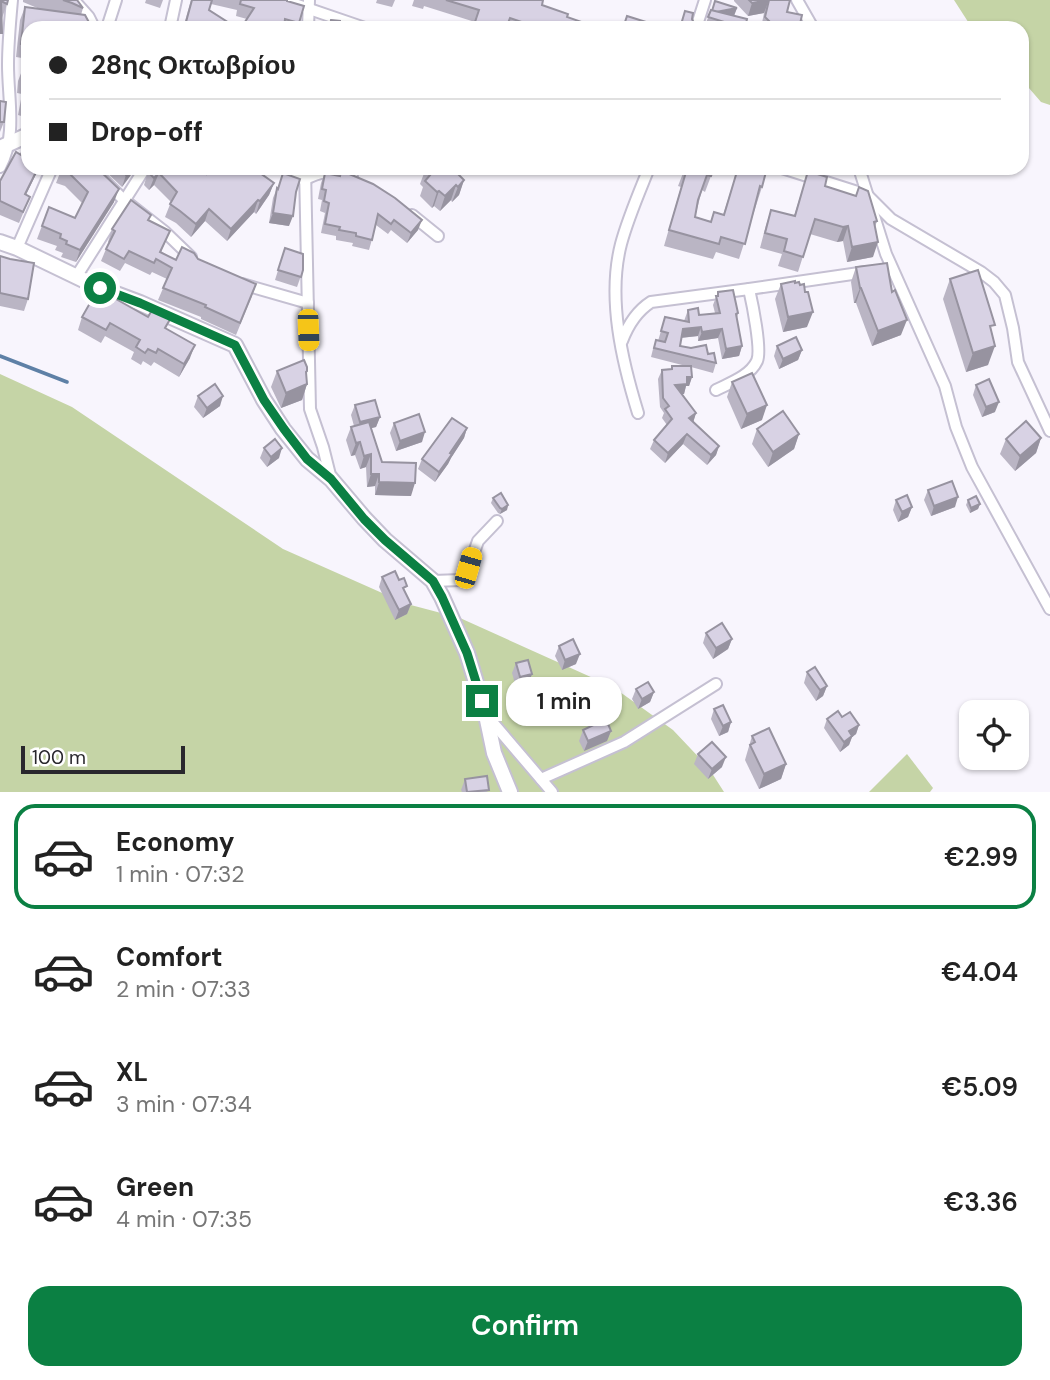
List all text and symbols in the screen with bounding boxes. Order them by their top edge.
text: 28ης Οκτωβρίου [91,48,296,82]
text: Drop-off [91,115,203,149]
route start [84,272,116,304]
car [297,309,320,351]
car [453,545,484,591]
callout: 1 min [506,676,622,726]
route end [466,685,498,717]
text: 1 min [537,686,591,716]
map controls [959,700,1029,770]
button: locate [959,700,1029,770]
scale bar [21,743,186,775]
text: 100 m [32,745,86,770]
icon: car [32,825,95,888]
text: Economy [116,825,234,859]
text: €2.99 [944,840,1018,874]
text: 1 min · 07:32 [116,859,244,889]
icon: car [32,940,95,1003]
text: Comfort [116,940,222,974]
text: €4.04 [941,955,1018,989]
text: 2 min · 07:33 [116,974,251,1004]
icon: car [32,1055,95,1118]
text: XL [116,1055,148,1089]
text: €5.09 [942,1070,1018,1104]
text: 3 min · 07:34 [116,1089,252,1119]
icon: car [32,1170,95,1233]
text: Green [116,1170,194,1204]
text: €3.36 [944,1185,1018,1219]
text: 4 min · 07:35 [116,1204,252,1234]
button: Confirm [28,1286,1022,1366]

